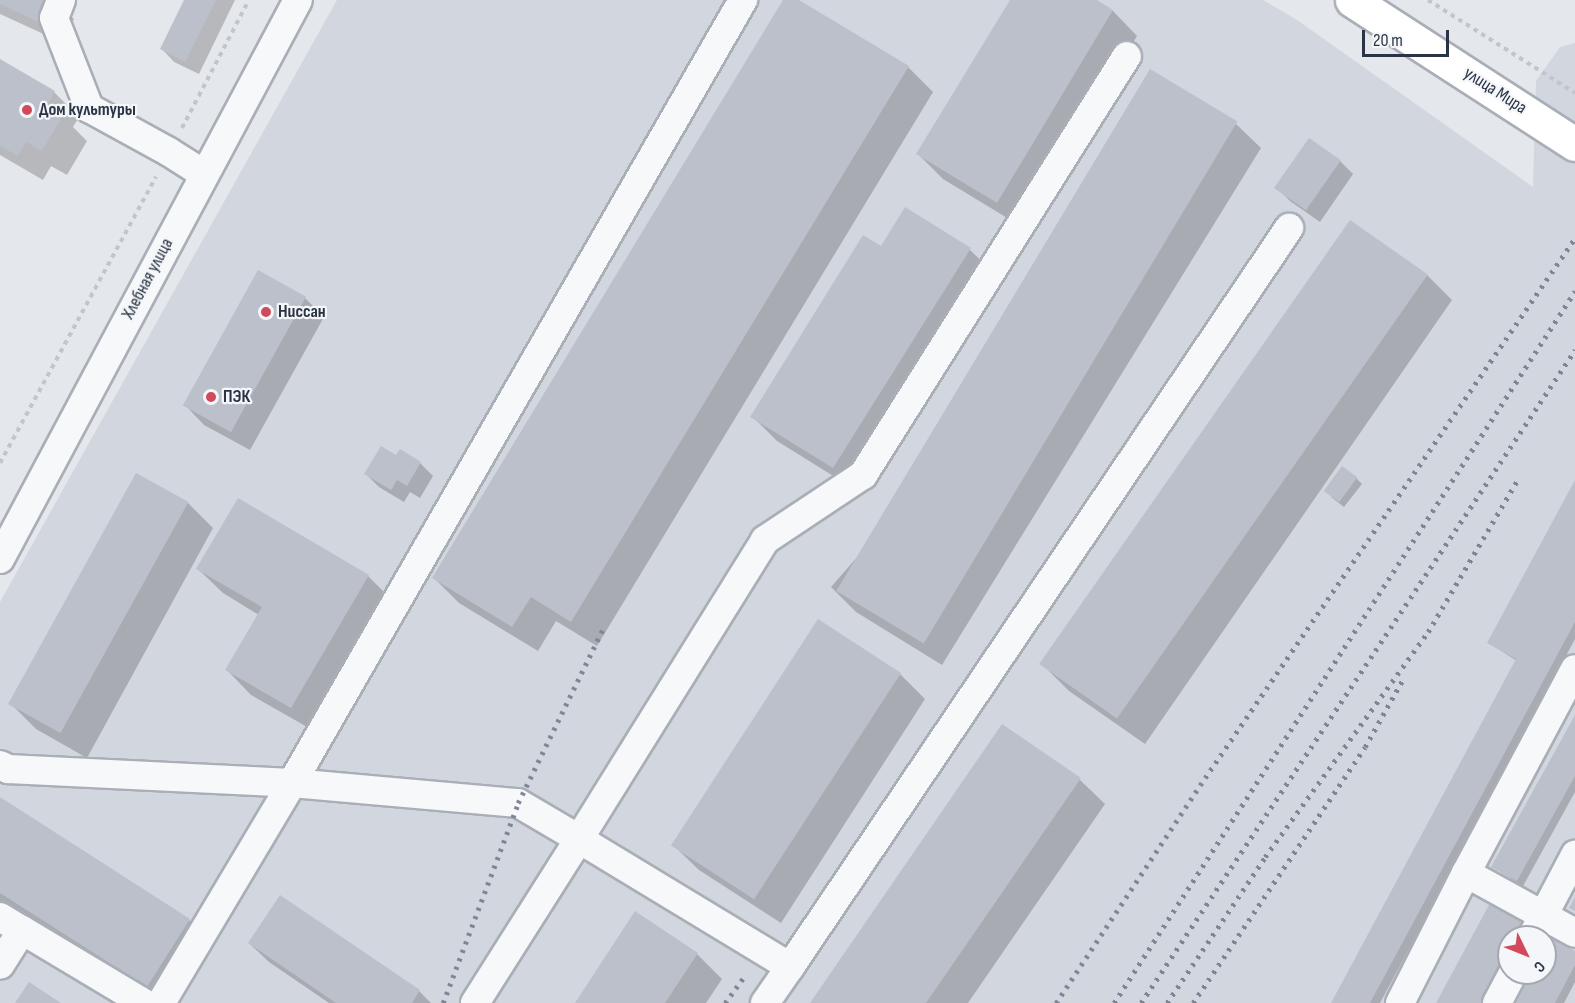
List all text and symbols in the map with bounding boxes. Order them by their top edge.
scale bar [1365,18,1452,56]
text: 20 m [1373,30,1403,51]
street label: улица Мира [1460,63,1530,119]
place label: Дом культуры [39,99,136,121]
marker: Дом культуры [20,103,34,117]
street label: Хлебная улица [118,235,178,323]
place label: Ниссан [278,301,326,323]
marker: Ниссан [259,305,273,319]
place label: ПЭК [223,386,250,408]
marker: ПЭК [204,390,218,404]
north arrow [1497,925,1557,985]
text: С [1529,957,1549,976]

